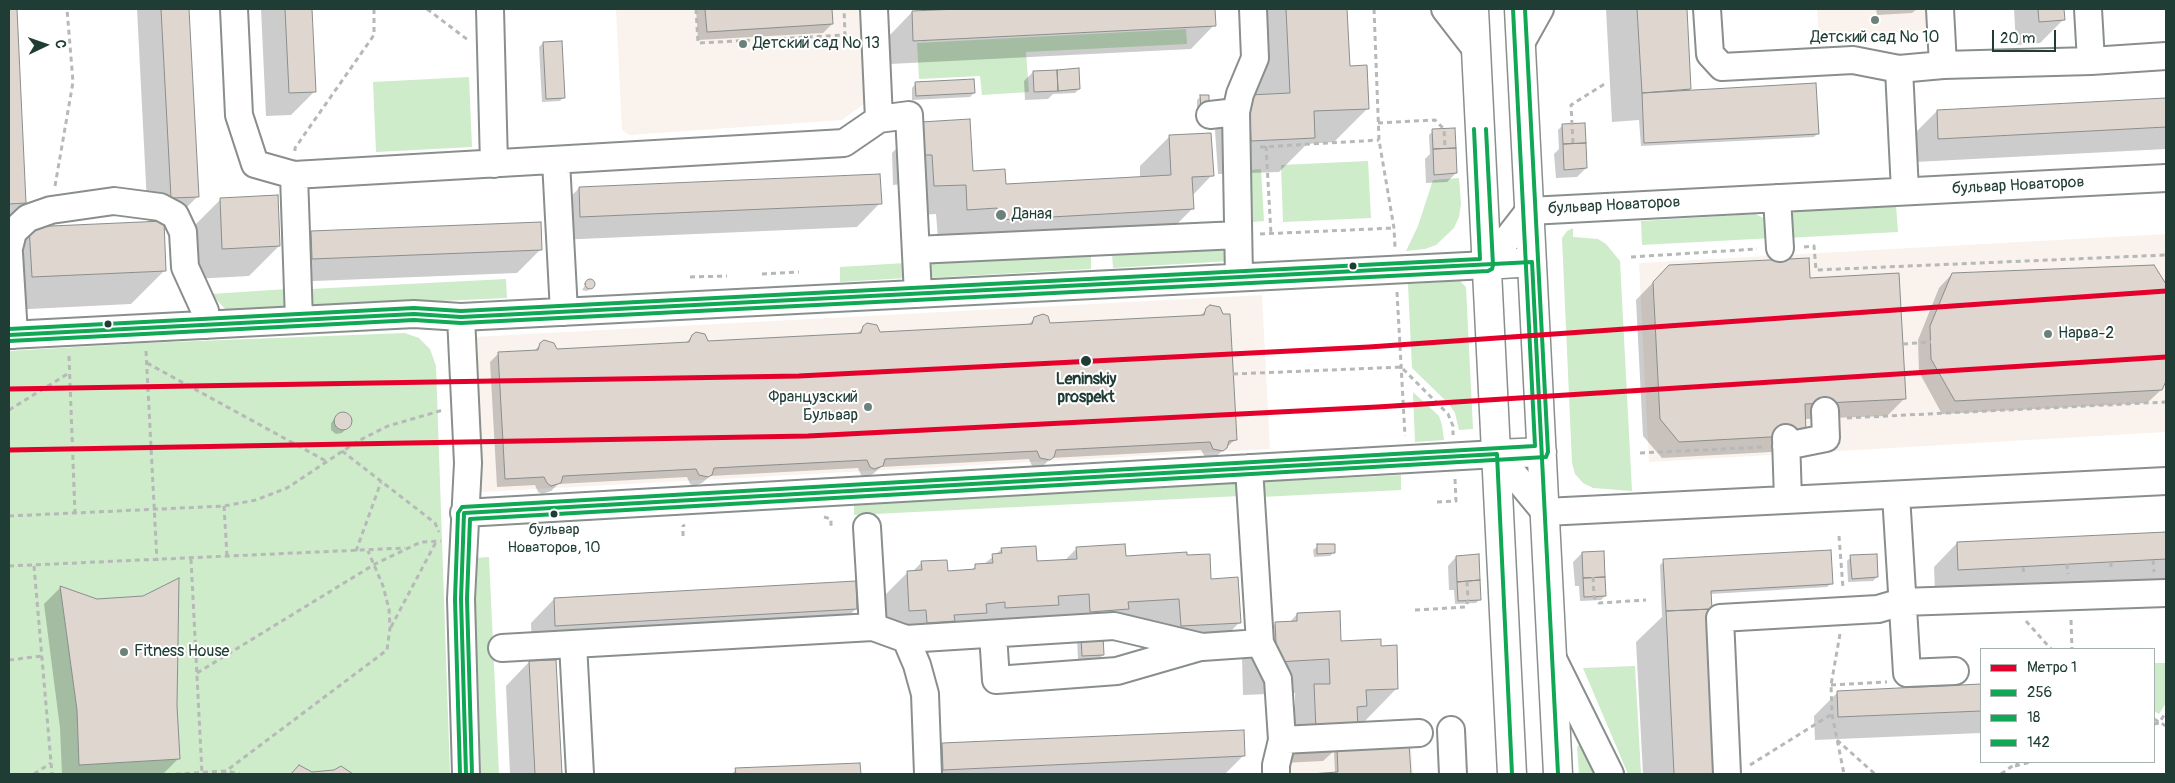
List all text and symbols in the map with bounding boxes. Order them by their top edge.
marker: Детский сад № 10 [1869,14,1881,26]
north arrow [20,20,70,70]
scale bar [1995,20,2059,52]
place label: Детский сад № 10 [1811,28,1939,48]
text: 20 m [2000,29,2035,48]
place label: Детский сад № 13 [753,34,880,54]
marker: Детский сад № 13 [737,38,749,50]
text: С [52,39,69,49]
street label: бульвар Новаторов [1951,173,2085,199]
street label: бульвар Новаторов [1547,193,1681,219]
place label: Даная [1012,205,1052,225]
marker: Даная [994,208,1008,222]
unlabelled marker [1348,261,1358,271]
unlabelled marker [103,319,113,329]
place label: Нарва-2 [2058,324,2114,344]
marker: Нарва-2 [2042,328,2054,340]
marker: Leninskiy prospekt [1079,354,1093,368]
place label: Leninskiy prospekt [1056,370,1116,408]
place label: Французский Бульвар [769,388,858,426]
marker: Французский Бульвар [862,401,874,413]
marker: бульвар Новаторов, 10 [549,509,559,519]
place label: бульвар Новаторов, 10 [507,521,601,556]
place label: Fitness House [134,642,229,662]
marker: Fitness House [118,646,130,658]
legend [1980,648,2155,763]
text: Метро 1 [2027,658,2077,677]
text: 256 [2027,683,2052,702]
text: 18 [2027,708,2040,727]
text: 142 [2027,733,2050,752]

